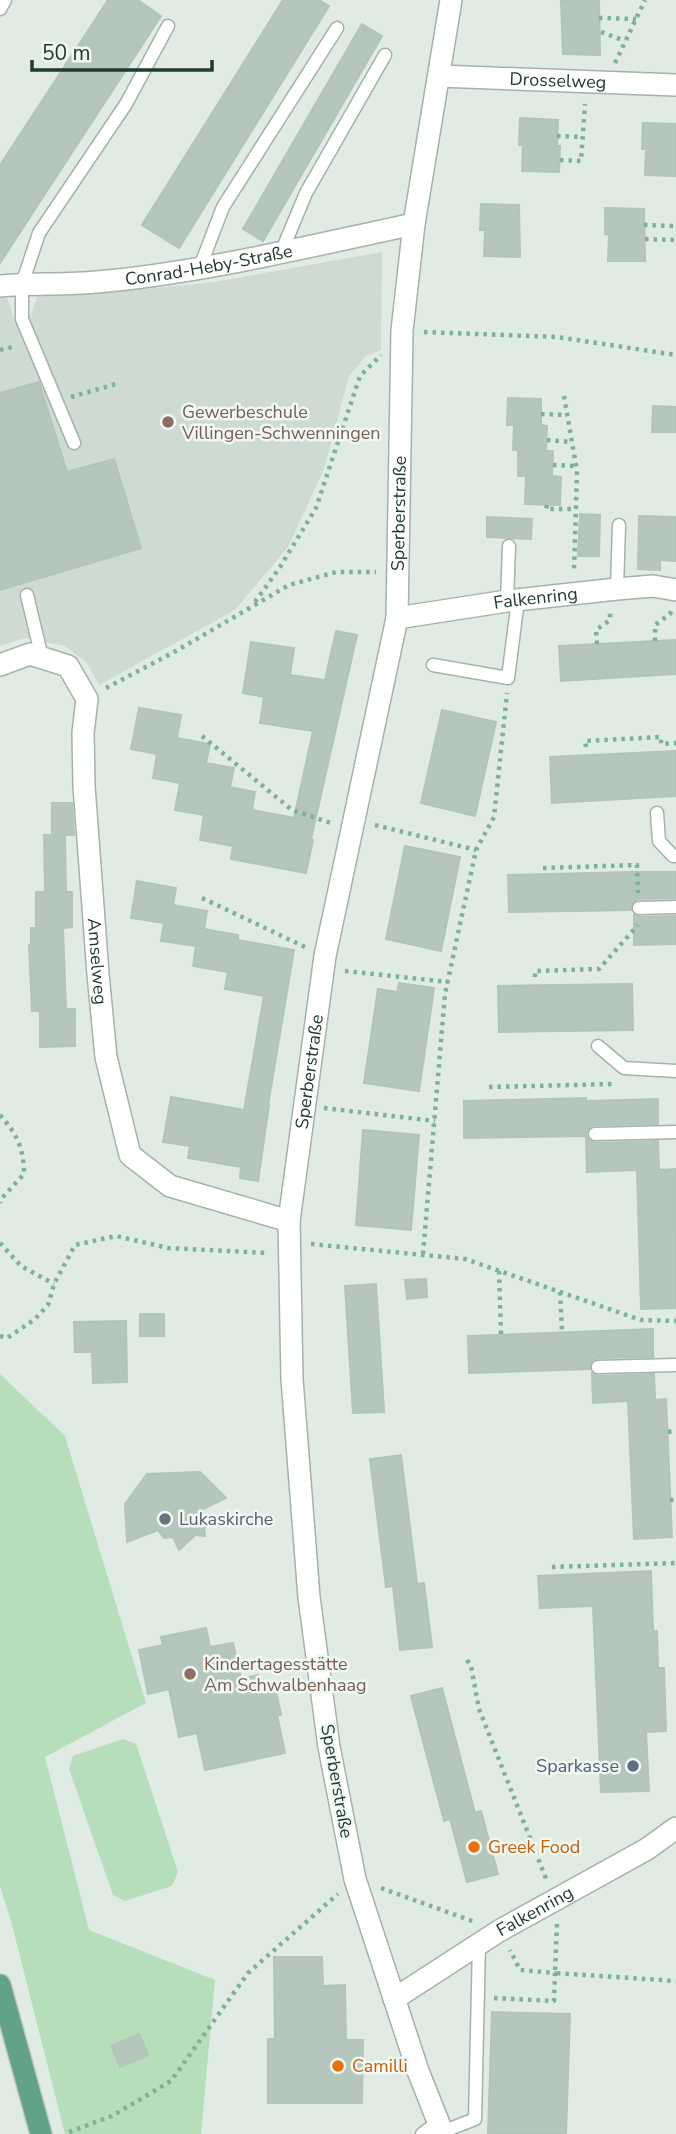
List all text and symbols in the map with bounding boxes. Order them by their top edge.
scale bar [32,28,212,72]
text: 50 m [42,39,91,67]
street label: Drosselweg [509,67,607,94]
street label: Conrad-Heby-Straße [124,239,294,291]
place label: Gewerbeschule Villingen-Schwenningen [181,400,381,445]
marker: Gewerbeschule Villingen-Schwenningen [160,414,176,430]
street label: Sperberstraße [386,455,412,571]
street label: Falkenring [492,581,579,615]
street label: Amselweg [82,917,113,1006]
street label: Sperberstraße [290,1013,329,1131]
place label: Lukaskirche [179,1507,273,1531]
marker: Lukaskirche [157,1511,173,1527]
place label: Kindertagesstätte Am Schwalbenhaag [204,1652,367,1697]
marker: Kindertagesstätte Am Schwalbenhaag [182,1666,198,1682]
street label: Sperberstraße [315,1722,359,1840]
place label: Sparkasse [536,1754,619,1778]
marker: Sparkasse [625,1758,641,1774]
place label: Greek Food [488,1835,580,1859]
marker: Greek Food [466,1839,482,1855]
street label: Falkenring [492,1880,578,1942]
place label: Camilli [352,2054,408,2078]
marker: Camilli [330,2058,346,2074]

